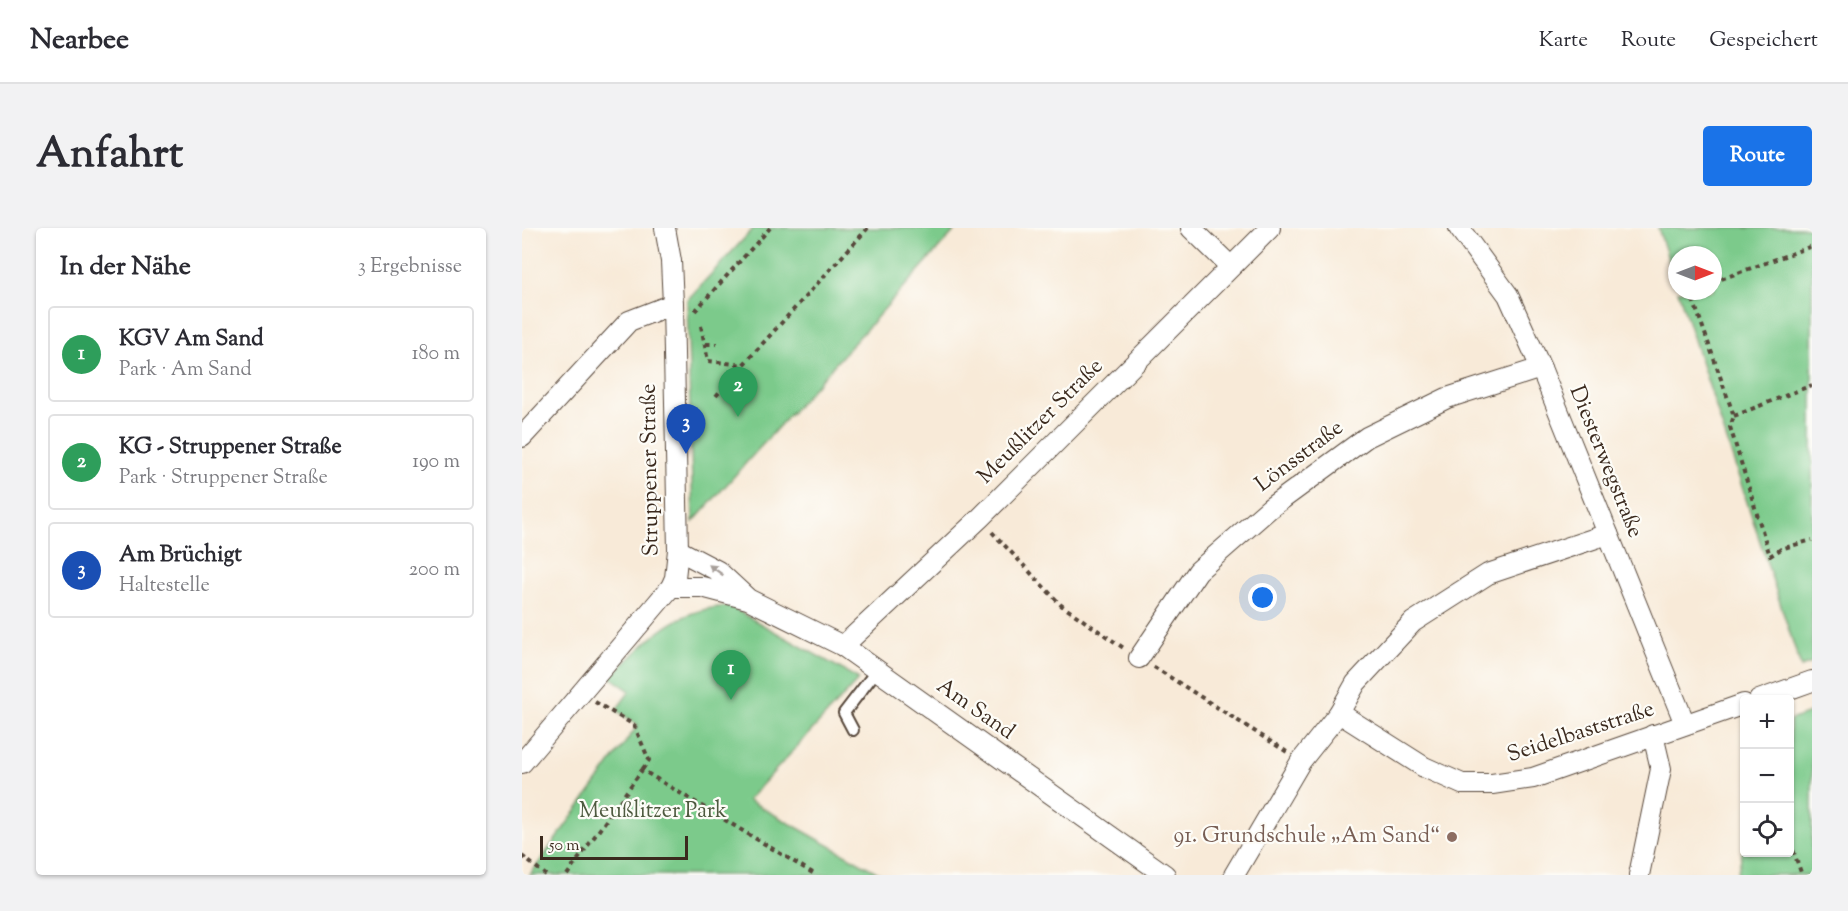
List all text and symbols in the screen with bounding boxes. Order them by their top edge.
text: Nearbee [30,21,129,61]
text: Karte [1539,26,1588,56]
text: Route [1621,26,1676,56]
text: Gespeichert [1709,26,1818,56]
text: Anfahrt [36,126,183,186]
button: Route [1703,126,1812,186]
north arrow [1668,246,1722,300]
text: In der Nähe [60,249,191,286]
text: 3 Ergebnisse [358,253,462,282]
text: KGV Am Sand [119,324,264,356]
text: 1 [78,340,85,369]
text: 180 m [412,340,460,369]
street label: Meußlitzer Straße [971,352,1111,492]
text: Park · Am Sand [119,356,252,385]
pin: 2 [718,368,758,417]
street label: Diesterwegstraße [1560,381,1650,543]
street label: Struppener Straße [633,383,669,557]
pin: 3 [666,404,706,454]
street label: Lönsstraße [1249,413,1351,501]
text: KG - Struppener Straße [119,432,342,464]
text: 2 [77,448,86,477]
text: 190 m [412,448,460,477]
text: Park · Struppener Straße [119,464,328,493]
text: Am Brüchigt [119,540,242,572]
text: 3 [77,556,86,585]
text: 200 m [409,556,460,585]
one-way arrow [708,565,723,577]
text: Haltestelle [119,572,210,601]
your location [1248,583,1277,612]
pin: 1 [712,650,750,700]
street label: Am Sand [929,671,1021,749]
street label: Seidelbaststraße [1503,694,1659,772]
map controls [1740,695,1794,857]
button: + [1740,695,1794,749]
button: − [1740,749,1794,803]
park label: Meußlitzer Park [579,796,727,828]
button: locate [1740,803,1794,857]
place label: 91. Grundschule „Am Sand“ [1174,821,1440,853]
marker: 91. Grundschule „Am Sand“ [1445,830,1459,844]
scale bar [540,833,688,860]
text: 50 m [549,835,580,858]

